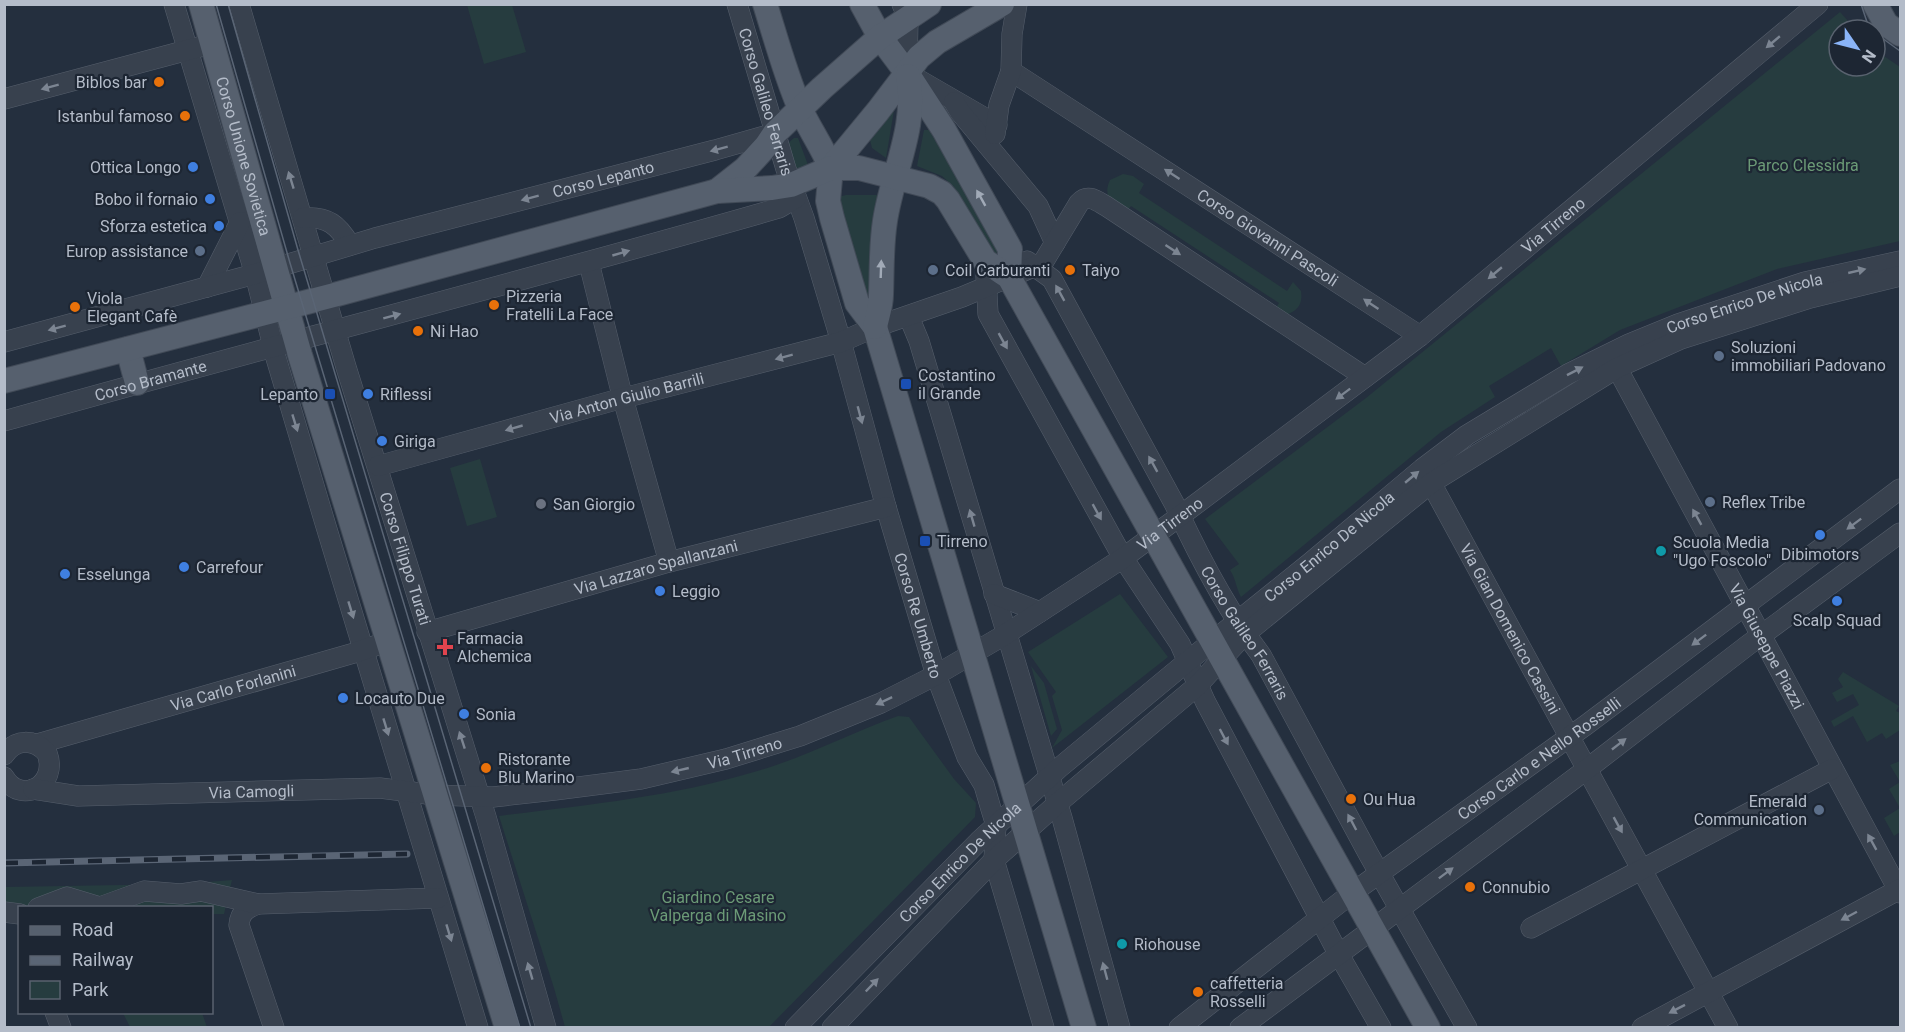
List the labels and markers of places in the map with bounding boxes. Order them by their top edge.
place label: Biblos bar [76,73,148,92]
marker: Biblos bar [152,75,166,89]
place label: Istanbul famoso [57,107,173,126]
marker: Istanbul famoso [178,109,192,123]
place label: Ottica Longo [90,158,181,177]
marker: Ottica Longo [186,160,200,174]
place label: Bobo il fornaio [94,190,198,209]
marker: Bobo il fornaio [203,192,217,206]
place label: Sforza estetica [100,217,207,236]
marker: Sforza estetica [212,219,226,233]
place label: Europ assistance [66,242,188,261]
marker: Europ assistance [193,244,207,258]
place label: Coil Carburanti [945,261,1050,280]
place label: Taiyo [1082,261,1120,280]
marker: Coil Carburanti [926,263,940,277]
marker: Taiyo [1063,263,1077,277]
place label: Pizzeria Fratelli La Face [506,287,613,324]
place label: Viola Elegant Cafè [87,289,177,326]
marker: Pizzeria Fratelli La Face [487,298,501,312]
marker: Viola Elegant Cafè [68,300,82,314]
place label: Ni Hao [430,322,479,341]
marker: Ni Hao [411,324,425,338]
place label: Soluzioni immobiliari Padovano [1731,338,1886,375]
marker: Soluzioni immobiliari Padovano [1712,349,1726,363]
place label: Costantino il Grande [918,366,996,403]
marker: Costantino il Grande [899,377,913,391]
place label: Lepanto [260,385,318,404]
place label: Riflessi [380,385,432,404]
marker: Lepanto [323,387,337,401]
marker: Riflessi [361,387,375,401]
place label: Giriga [394,432,436,451]
marker: Giriga [375,434,389,448]
place label: Reflex Tribe [1722,493,1805,512]
place label: San Giorgio [553,495,635,514]
marker: Reflex Tribe [1703,495,1717,509]
marker: San Giorgio [534,497,548,511]
marker: Dibimotors [1813,528,1827,542]
place label: Tirreno [937,532,988,551]
place label: Scuola Media "Ugo Foscolo" [1673,533,1771,570]
marker: Tirreno [918,534,932,548]
marker: Scuola Media "Ugo Foscolo" [1654,544,1668,558]
place label: Dibimotors [1781,545,1859,564]
place label: Carrefour [196,558,264,577]
marker: Carrefour [177,560,191,574]
place label: Esselunga [77,565,150,584]
marker: Esselunga [58,567,72,581]
place label: Leggio [672,582,720,601]
marker: Leggio [653,584,667,598]
marker: Scalp Squad [1830,594,1844,608]
place label: Scalp Squad [1793,611,1881,630]
place label: Farmacia Alchemica [457,629,532,666]
marker: Farmacia Alchemica [438,640,452,654]
place label: Locauto Due [355,689,445,708]
marker: Locauto Due [336,691,350,705]
place label: Sonia [476,705,516,724]
marker: Sonia [457,707,471,721]
place label: Ristorante Blu Marino [498,750,575,787]
marker: Ristorante Blu Marino [479,761,493,775]
place label: Ou Hua [1363,790,1416,809]
marker: Ou Hua [1344,792,1358,806]
place label: Emerald Communication [1694,792,1807,829]
marker: Emerald Communication [1812,803,1826,817]
place label: Connubio [1482,878,1550,897]
marker: Connubio [1463,880,1477,894]
place label: Riohouse [1134,935,1200,954]
marker: Riohouse [1115,937,1129,951]
place label: caffetteria Rosselli [1210,974,1283,1011]
marker: caffetteria Rosselli [1191,985,1205,999]

